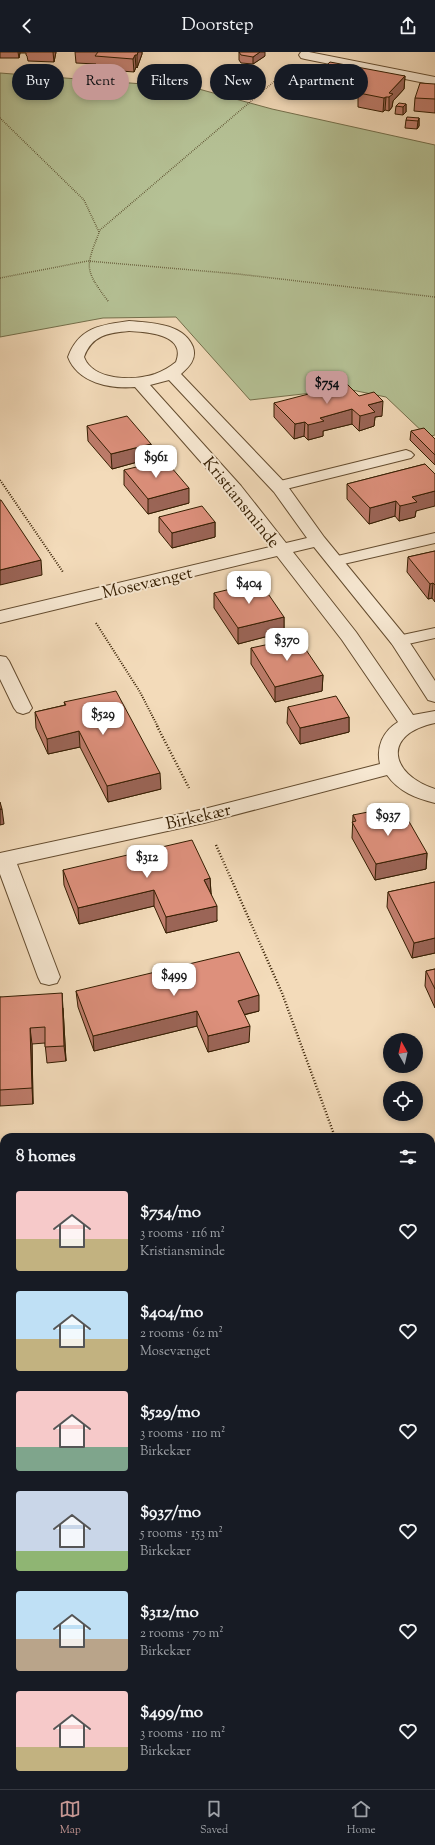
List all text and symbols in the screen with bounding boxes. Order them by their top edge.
text: Doorstep [181,13,254,39]
icon: back [16,15,38,37]
icon: share [397,15,419,37]
chip: Buy [12,64,64,100]
chip: Rent [72,64,129,100]
chip: Filters [137,64,202,100]
chip: New [210,64,266,100]
chip: Apartment [274,64,368,100]
pin: $754 [303,371,351,405]
text: $754 [315,375,339,393]
pin: $961 [132,445,180,479]
text: $961 [144,449,168,467]
street label: Kristiansminde [196,453,285,554]
street label: Mosevænget [100,562,195,606]
pin: $404 [225,571,273,605]
text: $404 [236,575,262,593]
pin: $370 [263,628,311,662]
text: $370 [274,632,300,650]
pin: $529 [79,702,127,736]
text: $529 [91,706,115,724]
street label: Birkekær [163,799,234,837]
pin: $937 [364,803,412,837]
text: $937 [375,807,401,825]
pin: $312 [123,845,171,879]
text: $312 [136,849,158,867]
pin: $499 [150,963,198,997]
text: $499 [161,967,187,985]
north arrow [383,1033,423,1073]
map controls [383,1033,423,1121]
button: locate [383,1081,423,1121]
text: 8 homes [16,1145,76,1169]
icon: filters [397,1146,419,1168]
text: $754/mo [140,1201,201,1225]
icon: home [48,1207,96,1255]
icon: heart [397,1220,419,1242]
text: 3 rooms · 116 m² [140,1225,225,1243]
text: Kristiansminde [140,1243,225,1261]
text: $404/mo [140,1301,203,1325]
icon: home [48,1307,96,1355]
icon: heart [397,1320,419,1342]
text: 2 rooms · 62 m² [140,1325,223,1343]
text: Mosevænget [140,1343,210,1361]
text: $529/mo [140,1401,200,1425]
icon: home [48,1407,96,1455]
icon: heart [397,1420,419,1442]
text: 3 rooms · 110 m² [140,1425,225,1443]
text: Birkekær [140,1443,191,1461]
text: $937/mo [140,1501,201,1525]
icon: home [48,1507,96,1555]
icon: heart [397,1520,419,1542]
text: 5 rooms · 153 m² [140,1525,223,1543]
text: Birkekær [140,1543,191,1561]
text: $312/mo [140,1601,199,1625]
icon: home [48,1607,96,1655]
icon: heart [397,1620,419,1642]
text: 2 rooms · 70 m² [140,1625,224,1643]
text: Birkekær [140,1643,191,1661]
text: $499/mo [140,1701,203,1725]
icon: home [48,1707,96,1755]
icon: heart [397,1720,419,1742]
text: 3 rooms · 110 m² [140,1725,225,1743]
text: Birkekær [140,1743,191,1761]
tab: Map [59,1798,81,1838]
tab: Saved [200,1798,228,1838]
tab: Home [347,1798,376,1838]

